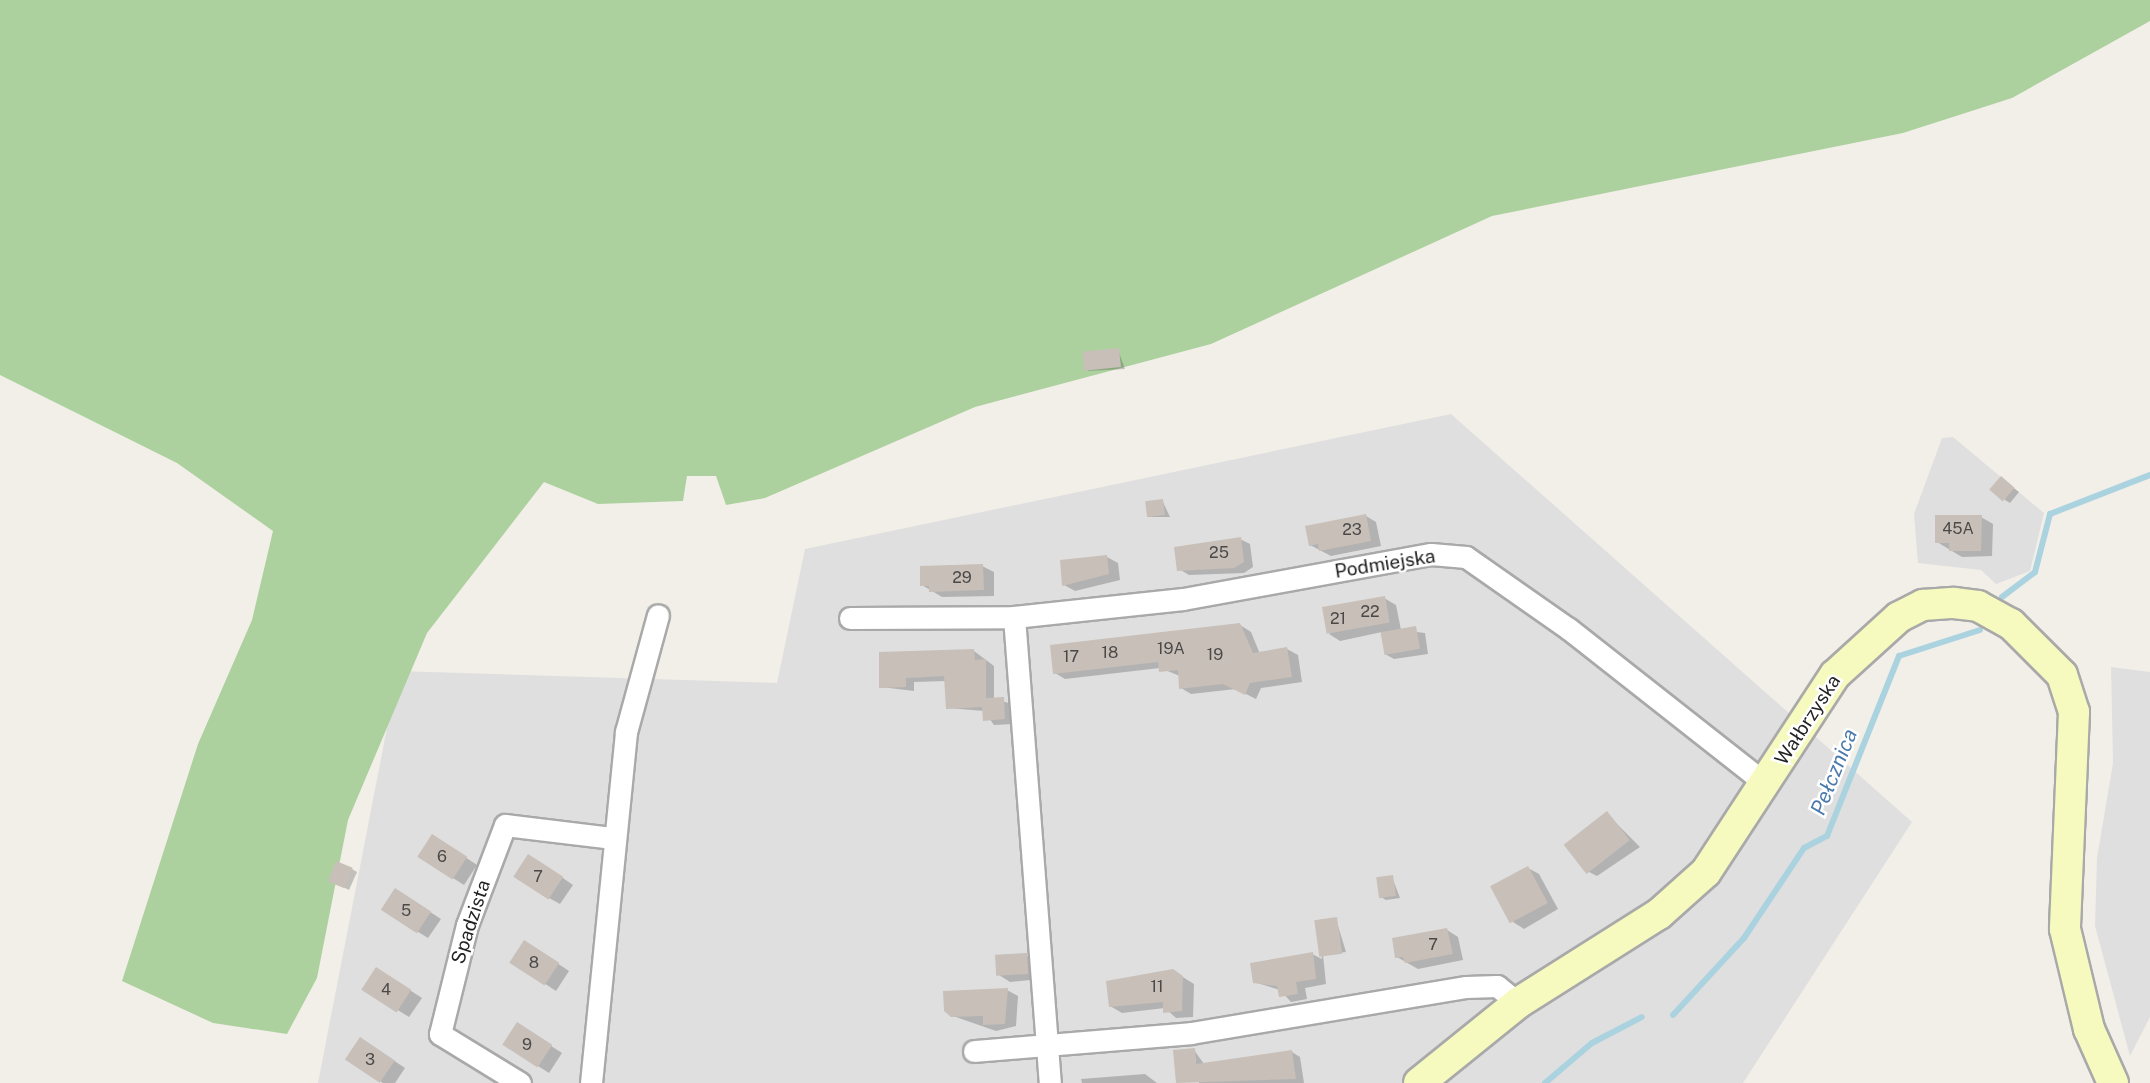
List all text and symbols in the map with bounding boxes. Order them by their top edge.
house number: 45A [1942,519,1974,539]
house number: 23 [1342,520,1362,540]
house number: 25 [1209,543,1229,563]
street label: Podmiejska [1333,545,1437,583]
house number: 29 [952,568,972,588]
house number: 22 [1360,602,1380,622]
house number: 21 [1330,609,1346,629]
house number: 19A [1157,639,1185,659]
house number: 18 [1102,643,1118,663]
house number: 19 [1207,645,1223,665]
house number: 17 [1063,647,1079,667]
street label: Wałbrzyska [1770,671,1846,769]
water label: Pełcznica [1805,725,1863,819]
house number: 6 [437,847,447,867]
house number: 7 [533,867,543,887]
street label: Spadzista [447,877,495,967]
house number: 5 [401,901,411,921]
house number: 7 [1428,935,1438,955]
house number: 8 [529,953,539,973]
house number: 11 [1150,977,1164,997]
house number: 4 [381,980,391,1000]
house number: 9 [522,1035,532,1055]
house number: 3 [365,1050,375,1070]

